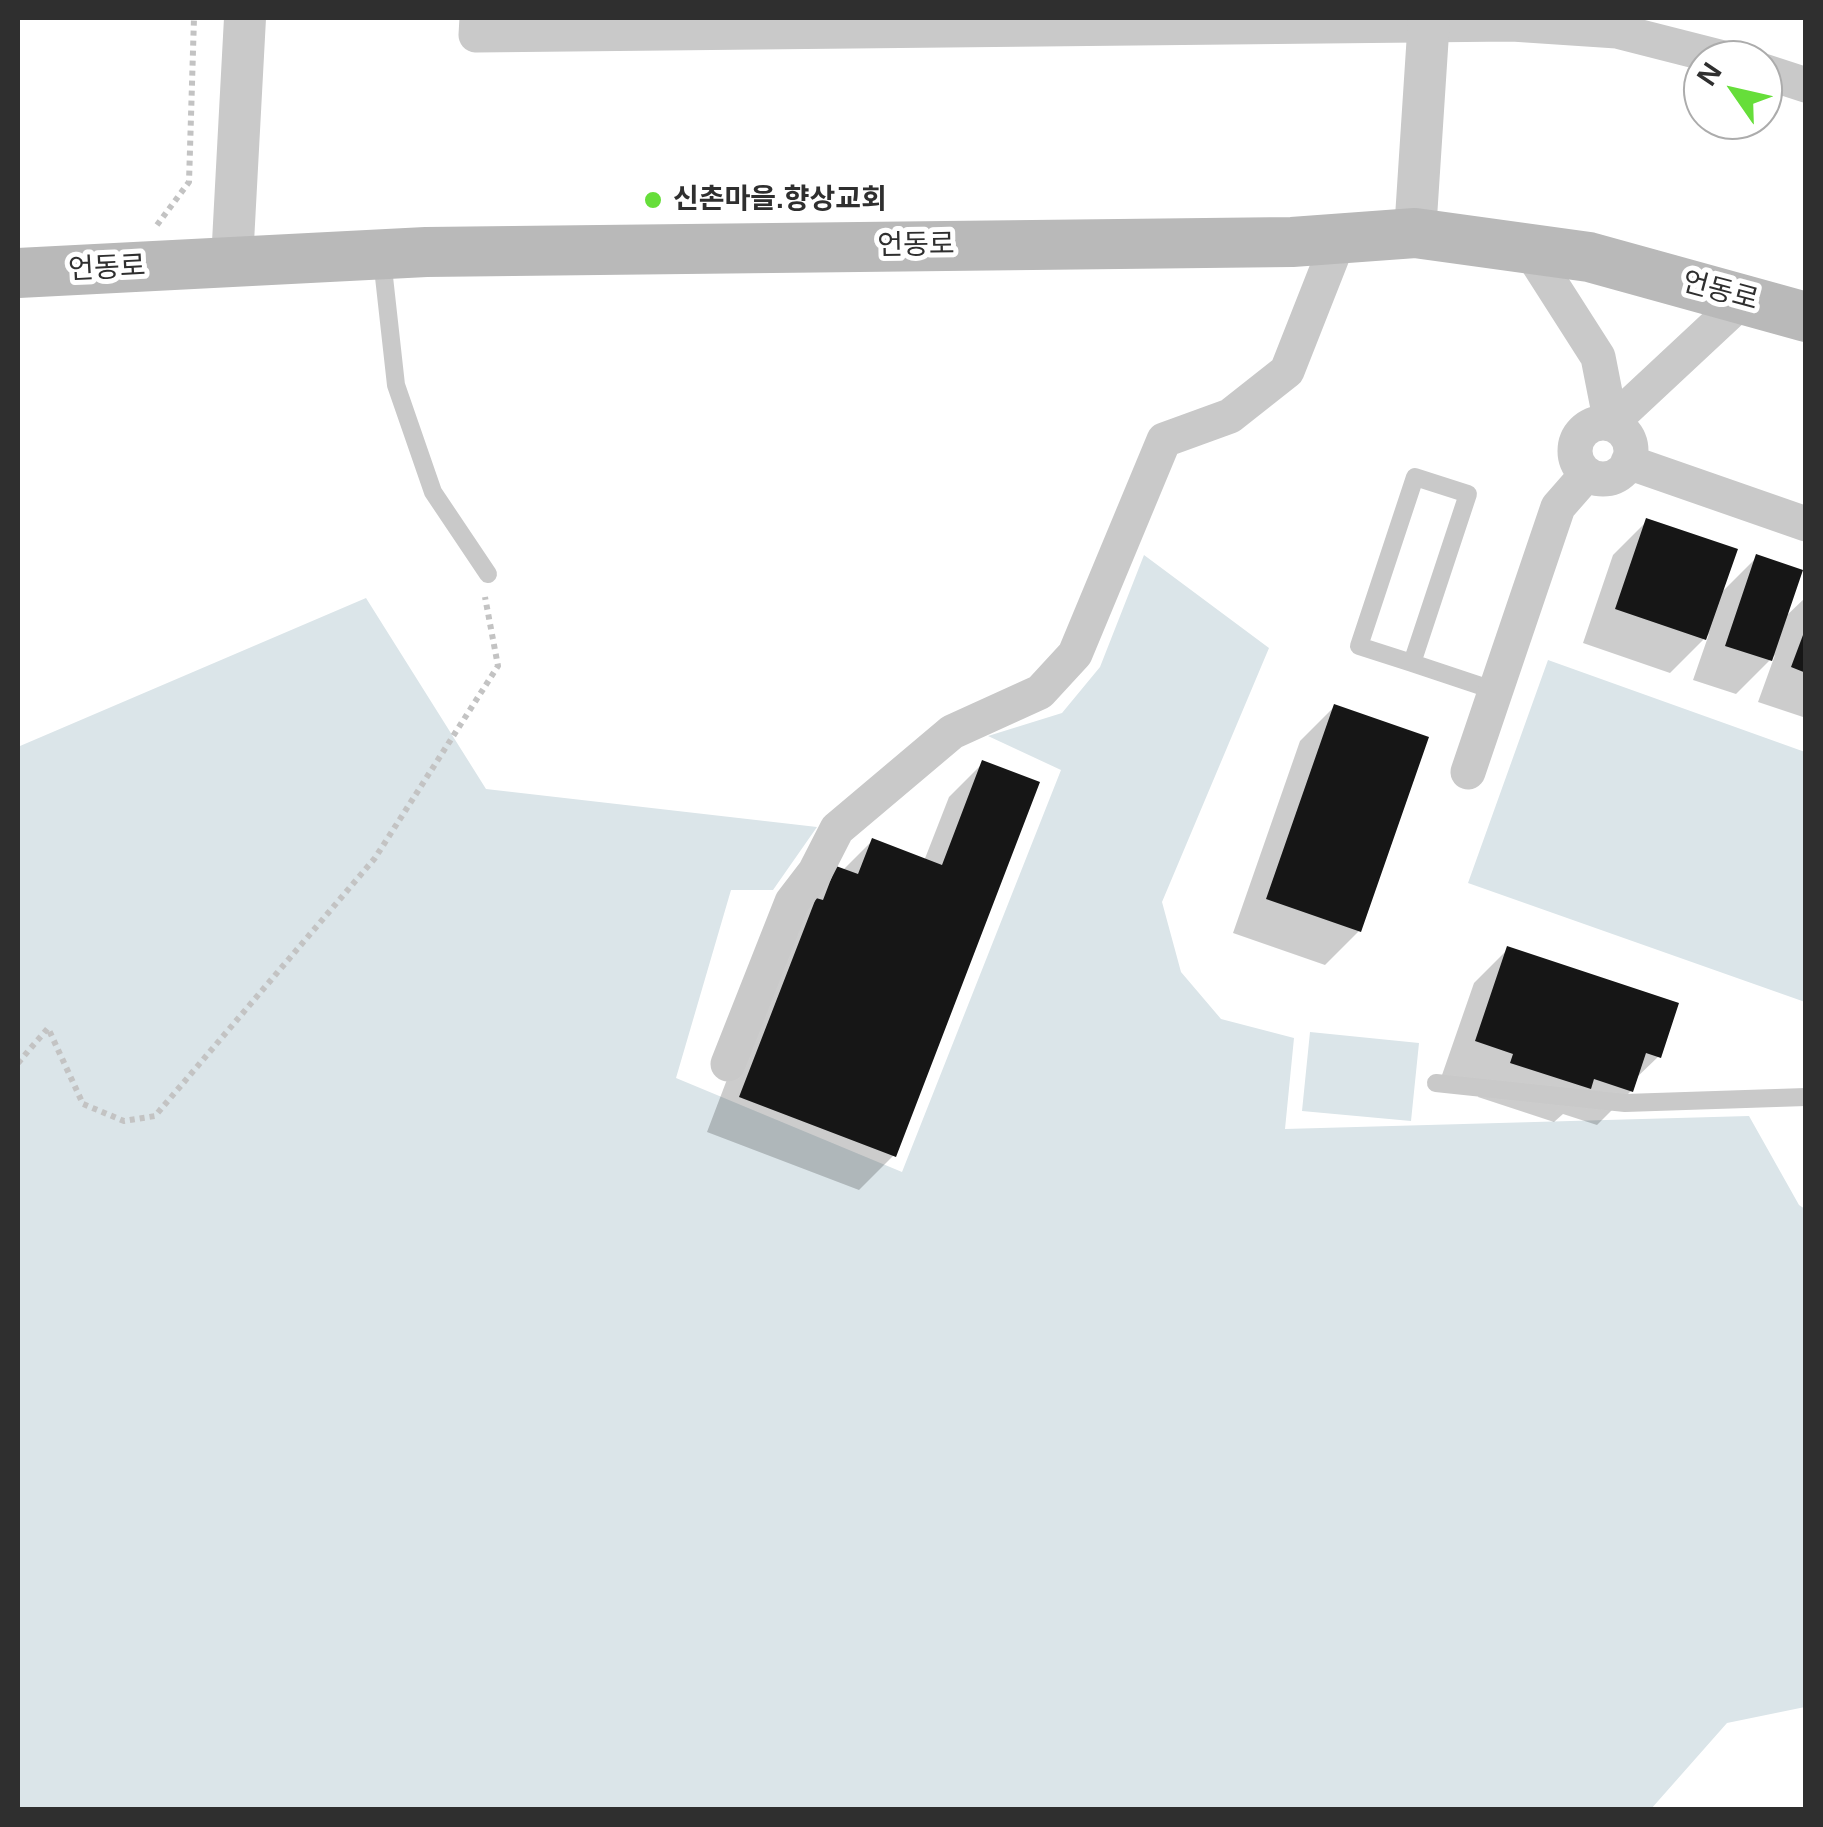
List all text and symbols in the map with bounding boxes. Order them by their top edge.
north arrow [1683,40,1783,140]
text: N [1691,57,1728,91]
place label: 신촌마을.향상교회 [673,183,887,217]
marker: 신촌마을.향상교회 [642,189,664,211]
street label: 언동로 [877,229,955,263]
street label: 언동로 [68,250,146,288]
street label: 언동로 [1678,266,1762,318]

